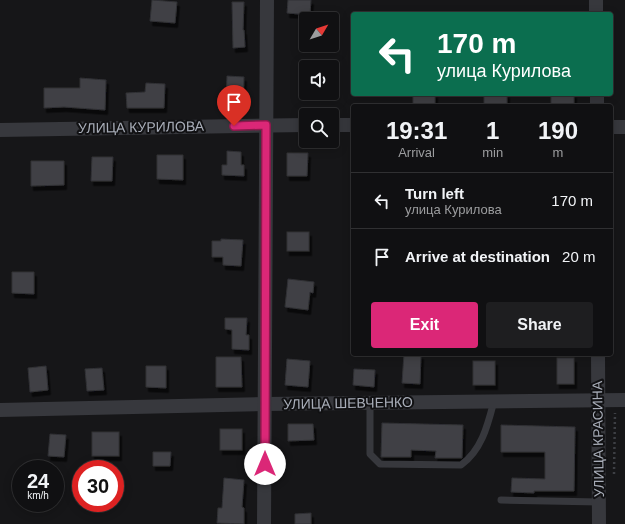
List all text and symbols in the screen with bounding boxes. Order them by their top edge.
north arrow [299,12,339,52]
map controls [299,12,339,148]
icon: left [371,28,423,80]
text: 170 m [437,28,516,59]
button: sound [299,60,339,100]
text: улица Курилова [437,61,571,81]
pin [217,85,251,126]
icon: arrive [223,91,245,113]
button: search [299,108,339,148]
text: 19:31 [386,117,447,144]
text: 1 [486,117,499,144]
text: 190 [538,117,578,144]
street label: УЛИЦА КУРИЛОВА [78,118,205,136]
text: Arrival [398,145,435,160]
text: min [482,145,503,160]
text: m [553,145,563,160]
text: Turn left [405,185,464,202]
icon: left [371,190,393,212]
text: 170 m [551,192,593,209]
text: улица Курилова [405,202,502,217]
icon: arrive [371,246,393,268]
text: Arrive at destination [405,248,550,265]
text: 20 m [562,248,595,265]
button: Exit [371,302,478,348]
button: Share [486,302,593,348]
street label: УЛИЦА КРАСИНА [589,380,607,497]
street label: УЛИЦА ШЕВЧЕНКО [283,394,413,412]
position arrow [244,443,286,485]
speed limit sign: 30 [72,460,124,512]
text: 24 [27,470,49,492]
text: km/h [27,490,49,501]

